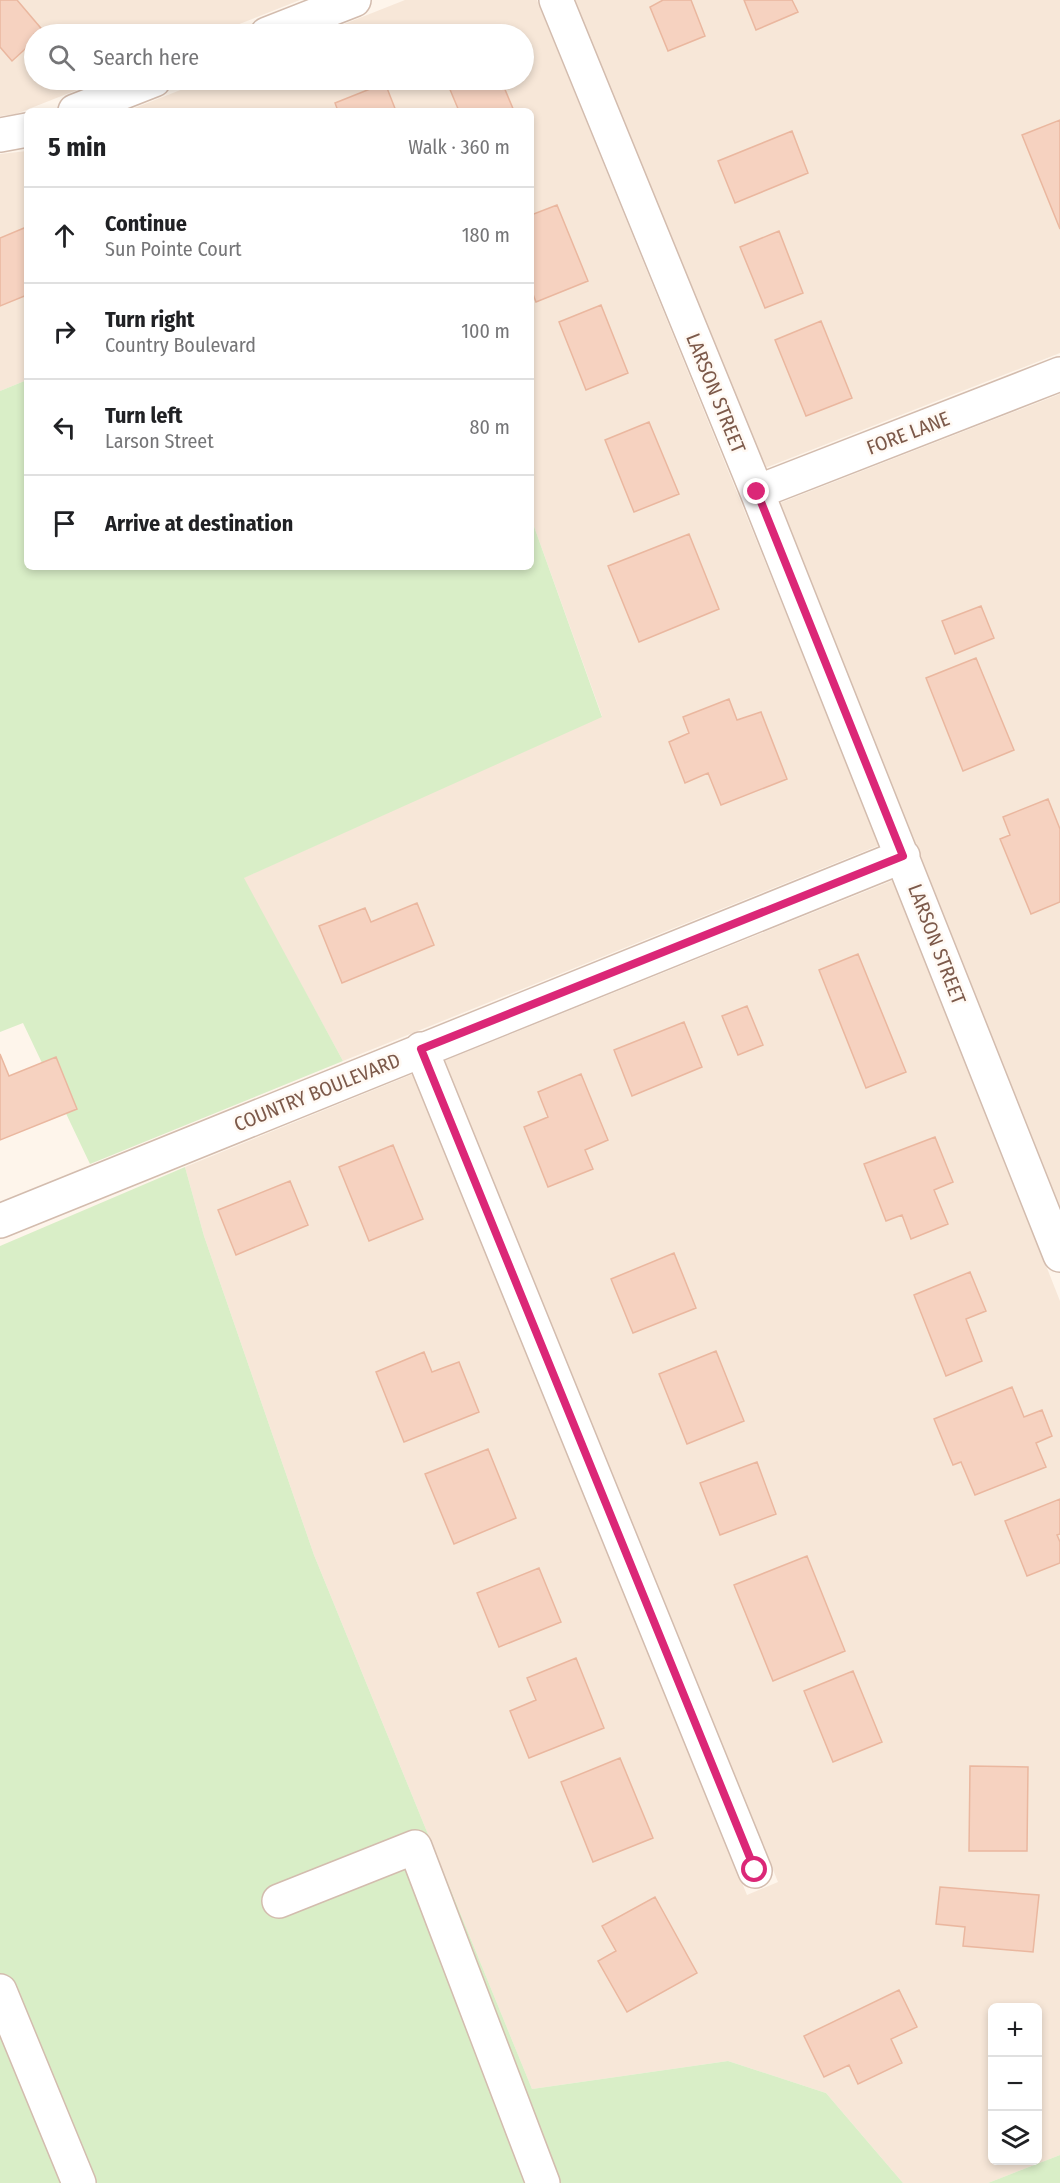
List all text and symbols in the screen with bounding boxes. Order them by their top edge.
search box [24,24,534,90]
icon: search [45,41,78,74]
text: Search here [93,44,199,71]
text: 5 min [48,132,106,163]
text: Walk · 360 m [408,135,510,159]
text: Continue [105,210,187,237]
icon: ahead [48,219,81,252]
text: 180 m [462,223,510,247]
text: Sun Pointe Court [105,237,242,261]
text: Turn right [105,306,194,333]
icon: right [48,315,81,348]
text: 100 m [461,319,510,343]
street label: LARSON STREET [681,330,751,457]
text: Country Boulevard [105,333,256,357]
text: Turn left [105,402,183,429]
street label: FORE LANE [863,406,953,460]
icon: left [48,411,81,444]
text: 80 m [470,415,510,439]
text: Larson Street [105,429,214,453]
route end [743,478,769,504]
icon: arrive [48,507,81,540]
text: Arrive at destination [105,510,293,537]
street label: LARSON STREET [903,880,971,1008]
street label: COUNTRY BOULEVARD [230,1048,404,1136]
route start [741,1856,767,1882]
map controls [988,2003,1042,2165]
button: + [988,2003,1042,2057]
button: − [988,2057,1042,2111]
button: layers [988,2111,1042,2165]

